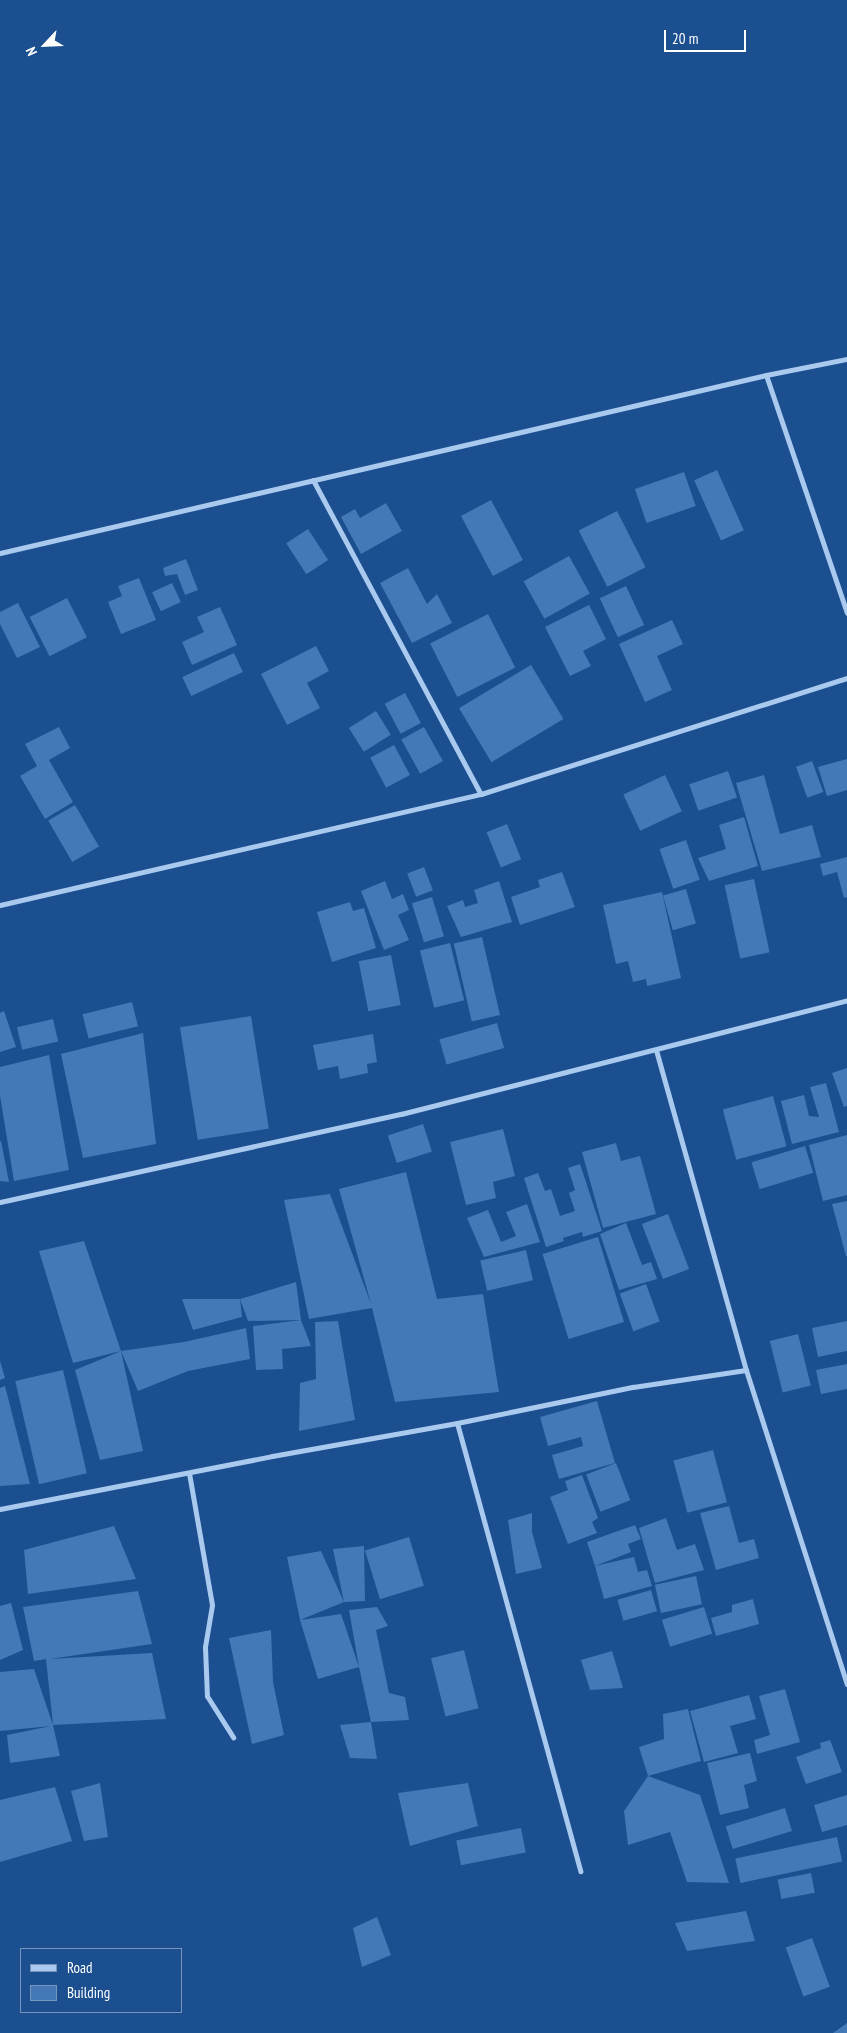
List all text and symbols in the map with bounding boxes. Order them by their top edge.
north arrow [20,20,70,70]
scale bar [667,20,750,52]
text: 20 m [672,29,698,48]
text: N [22,44,41,59]
legend [20,1948,182,2013]
text: Road [67,1958,93,1977]
text: Building [67,1983,110,2002]

